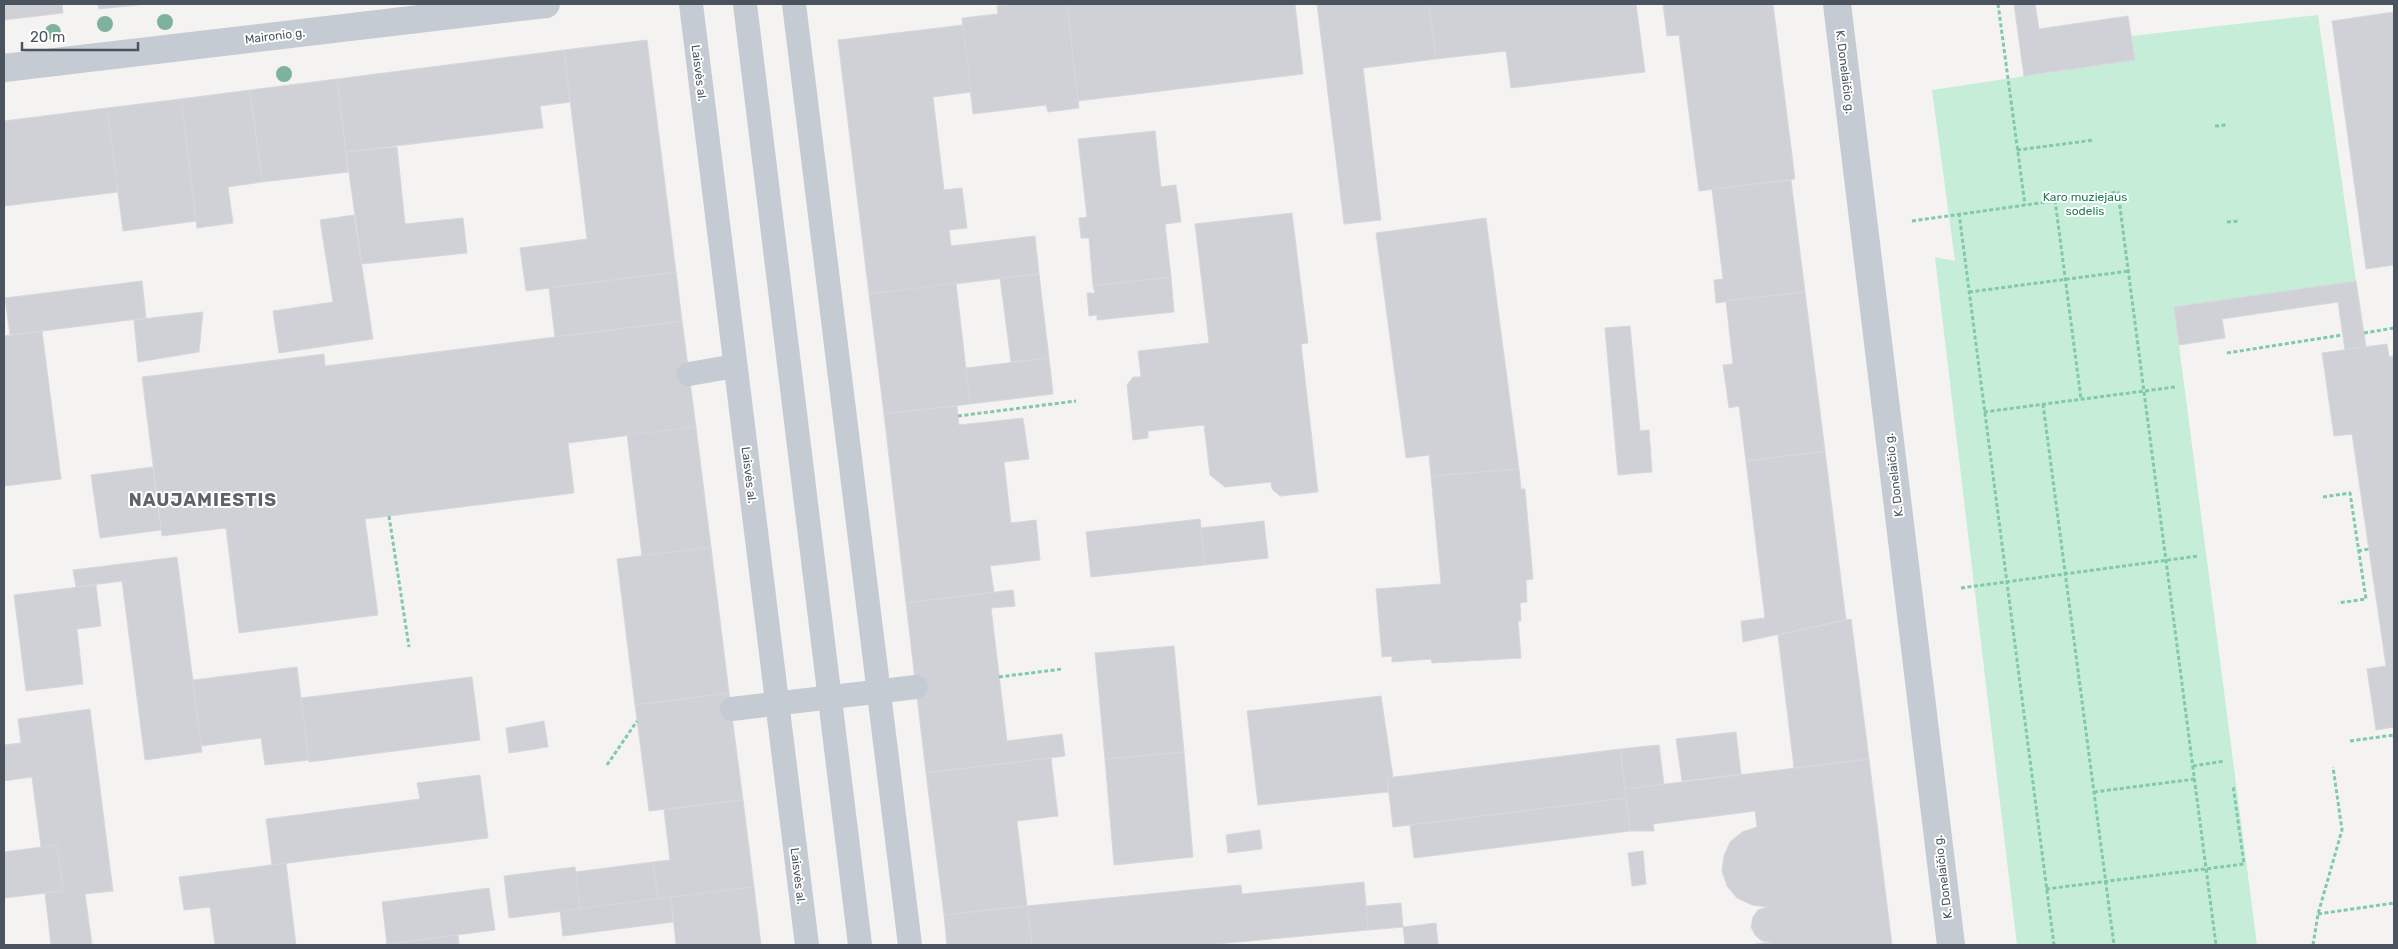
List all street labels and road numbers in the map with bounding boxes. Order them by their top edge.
street label: Maironio g. [244,25,306,47]
street label: K. Donelaičio g. [1833,29,1857,115]
street label: Laisvės al. [689,44,709,102]
street label: K. Donelaičio g. [1882,432,1906,518]
street label: Laisvės al. [739,446,759,504]
street label: K. Donelaičio g. [1931,834,1955,920]
street label: Laisvės al. [788,847,808,905]

